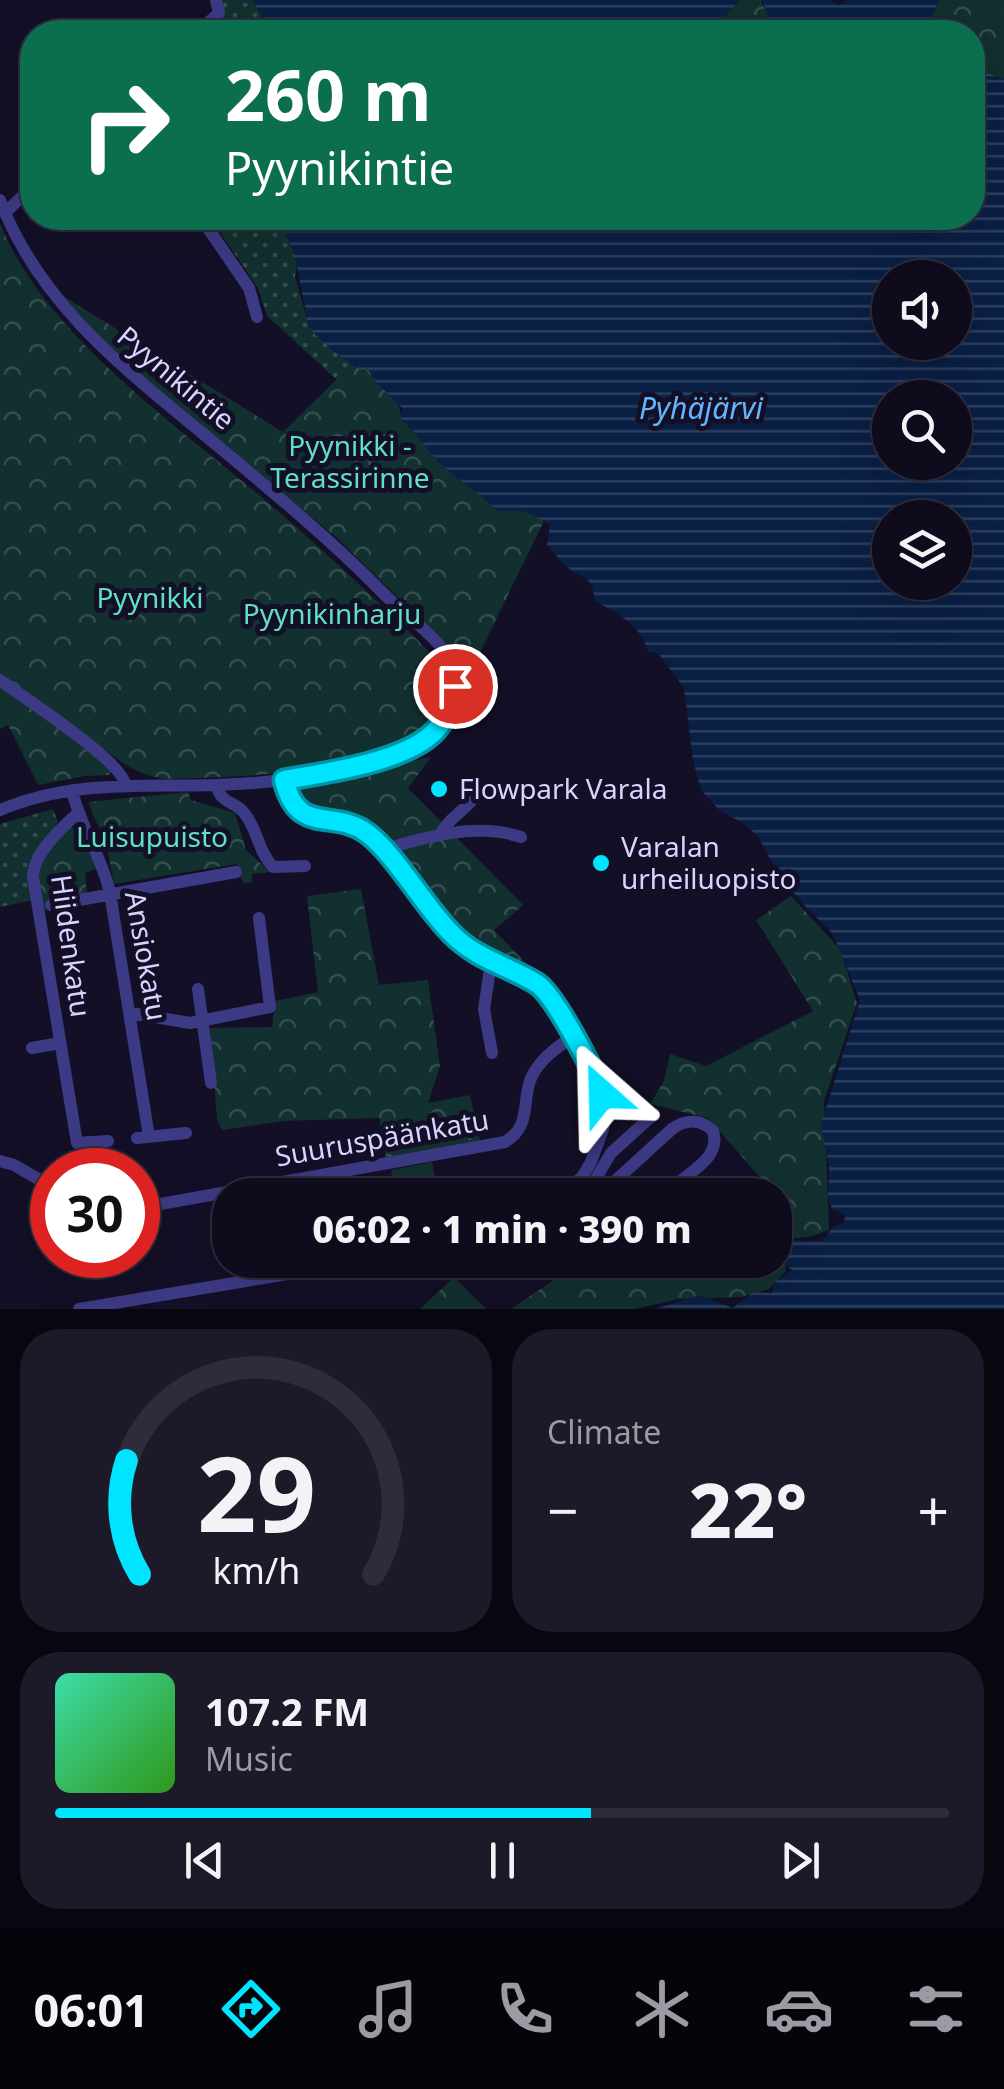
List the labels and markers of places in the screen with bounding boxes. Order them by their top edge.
pin [413,644,498,729]
place label: Flowpark Varala [459,769,667,807]
marker: Flowpark Varala [428,778,450,800]
place label: Varalan urheiluopisto [621,827,797,897]
marker: Varalan urheiluopisto [590,852,612,874]

